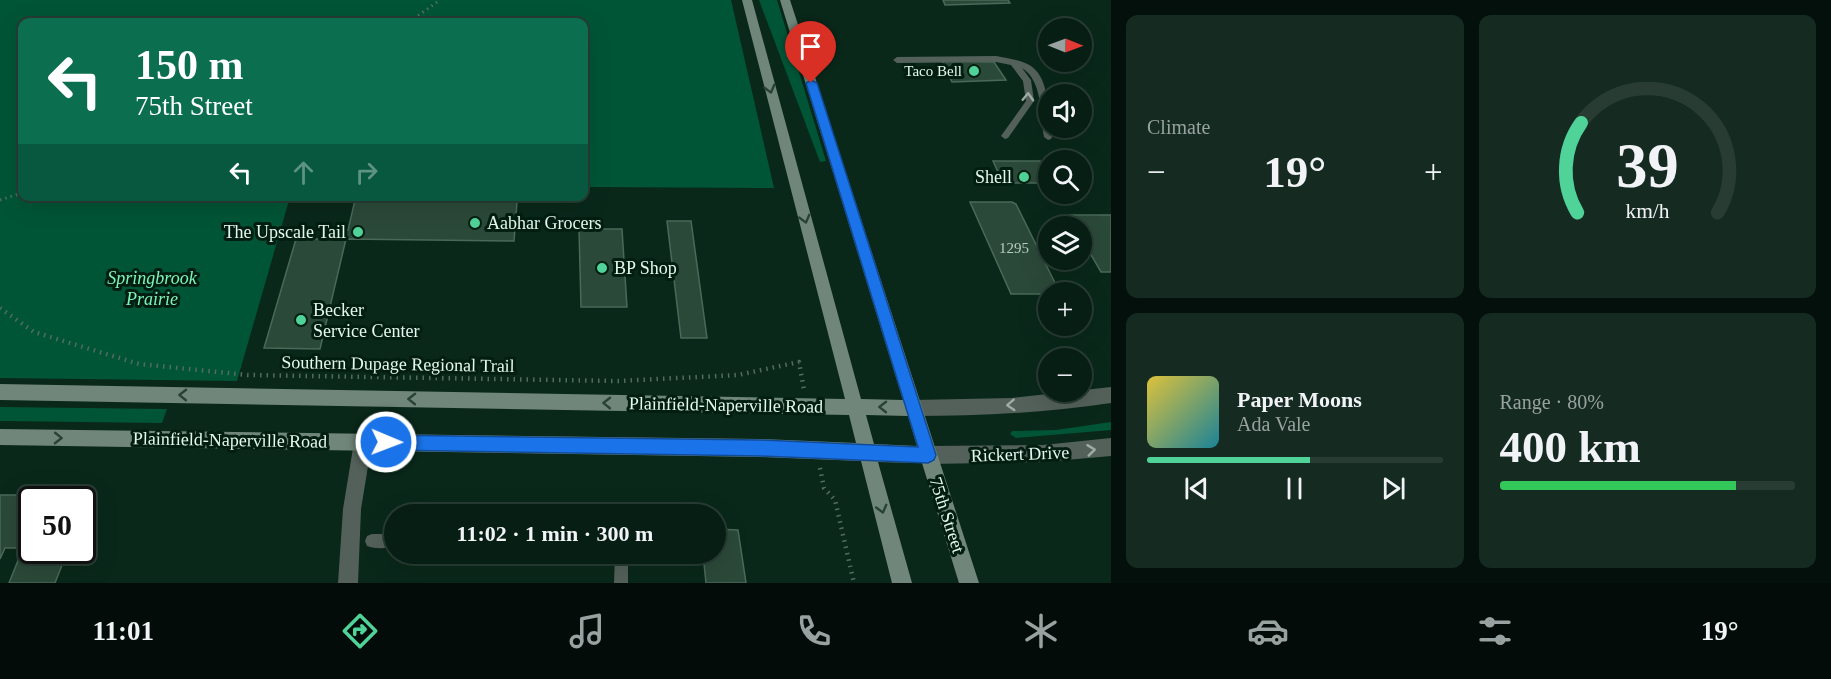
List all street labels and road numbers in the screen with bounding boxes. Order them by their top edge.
street label: Southern Dupage Regional Trail [281,352,515,376]
street label: Plainfield-Naperville Road [629,393,823,417]
street label: Plainfield-Naperville Road [133,428,327,452]
street label: Rickert Drive [970,442,1070,466]
street label: 75th Street [925,475,969,555]

